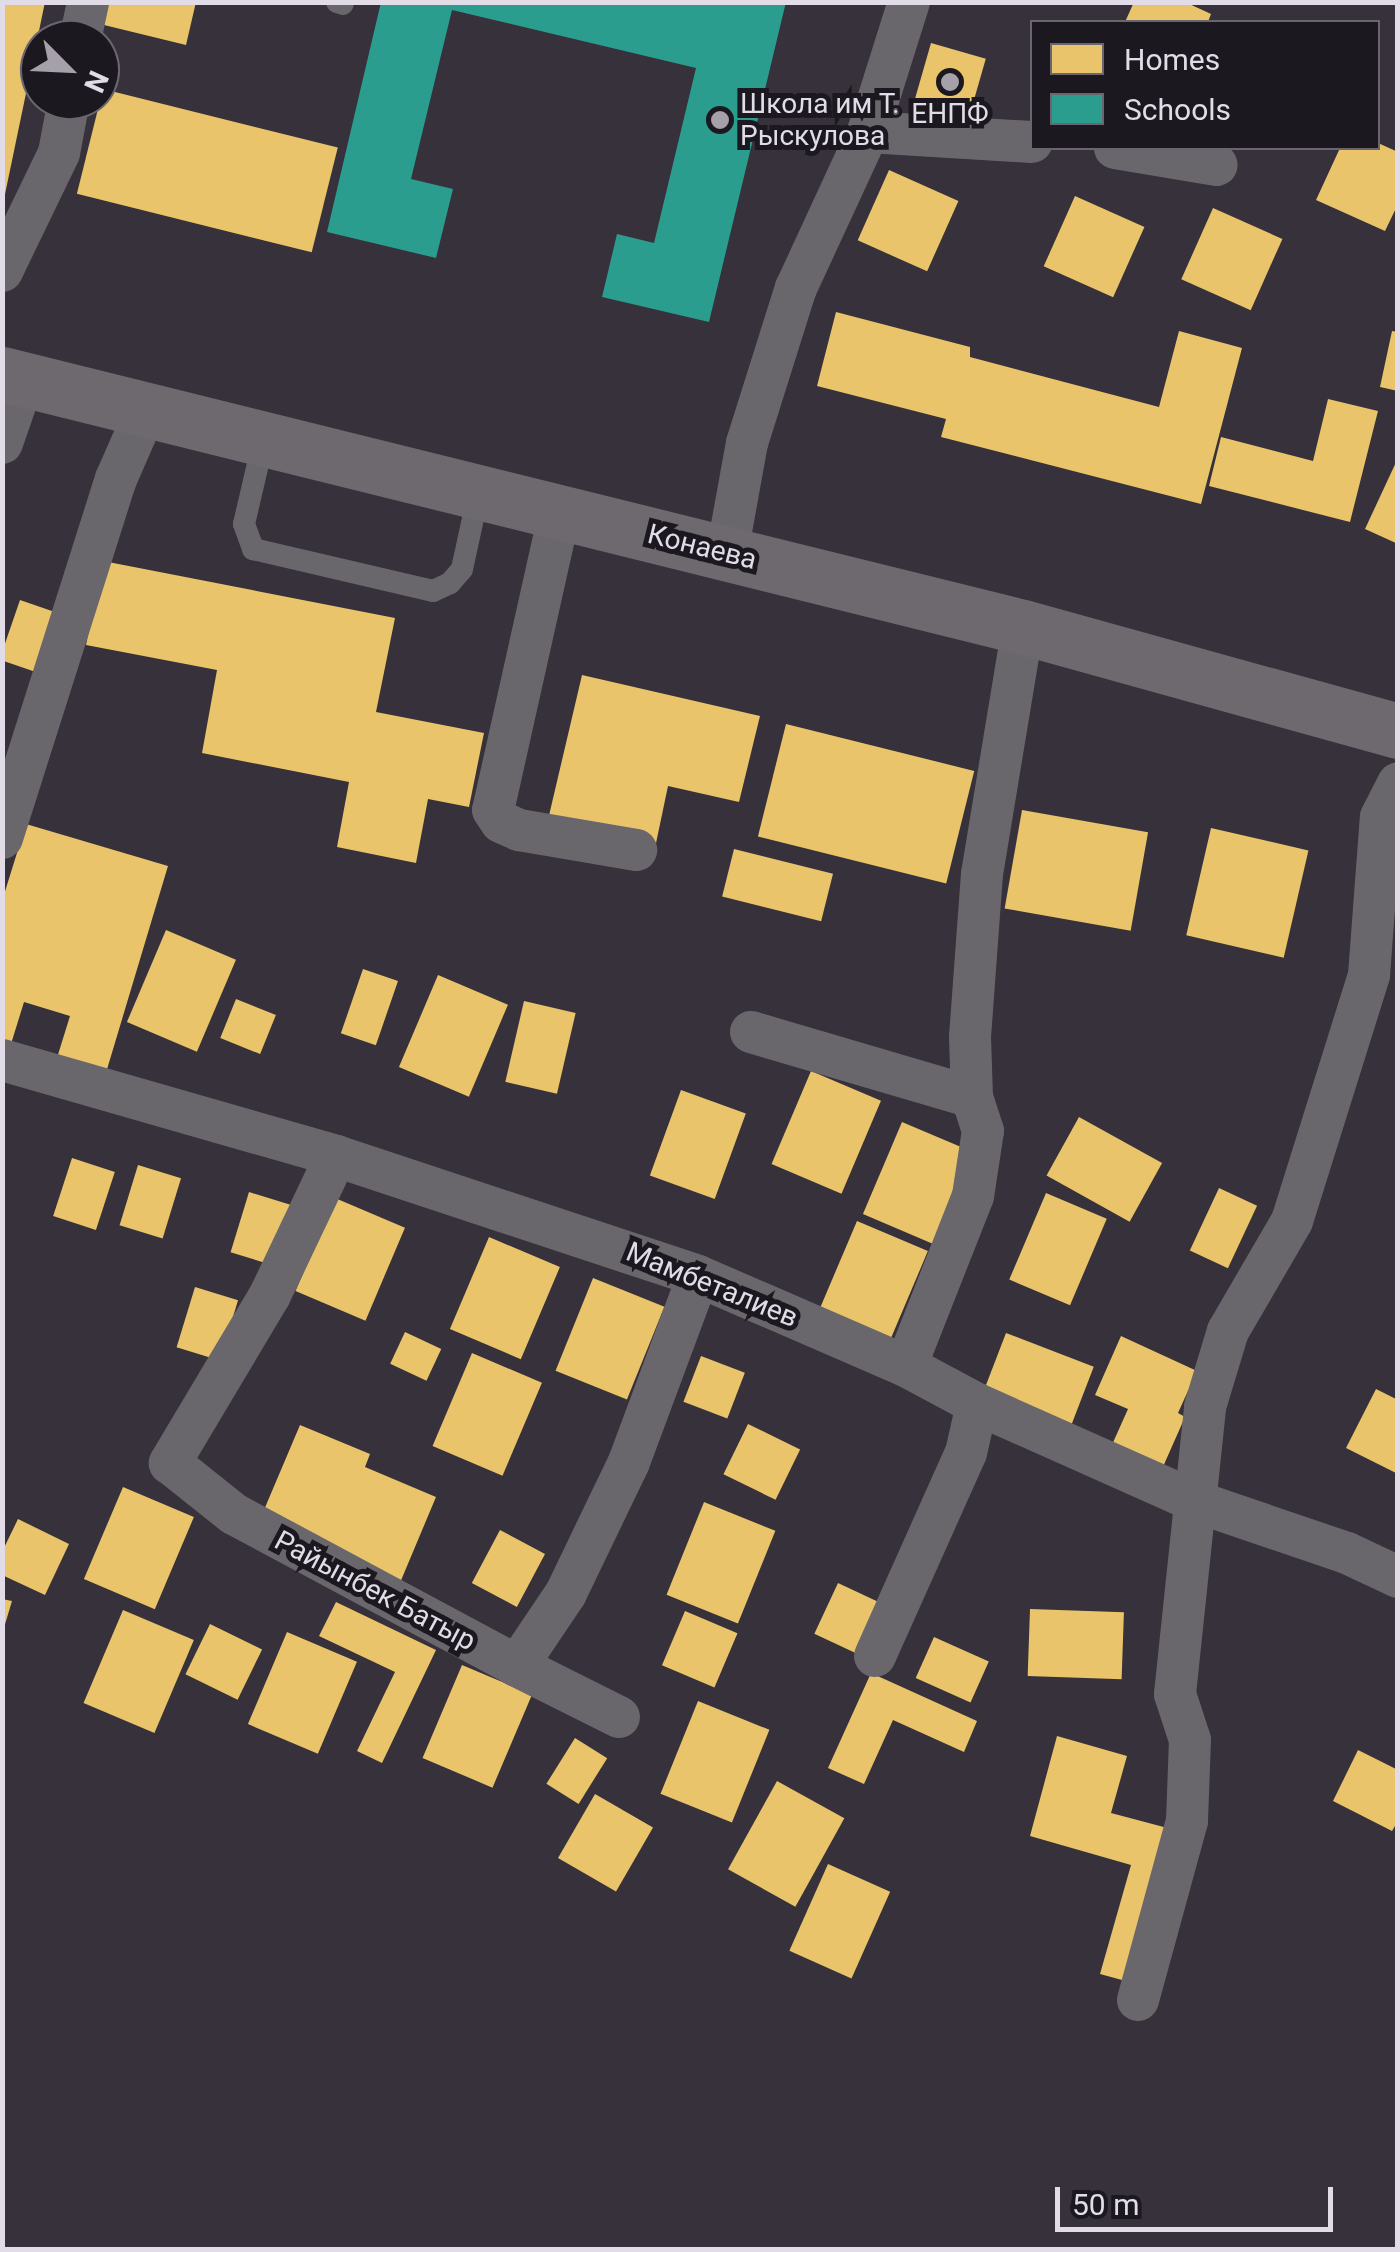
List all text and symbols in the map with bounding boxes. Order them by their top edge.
north arrow [20,20,120,120]
legend [1030,20,1380,150]
text: Homes [1124,42,1220,77]
text: N [77,66,115,97]
marker: ЕНПФ [939,71,961,93]
place label: Школа им Т. Рыскулова [740,87,900,153]
text: Schools [1124,92,1231,127]
place label: ЕНПФ [911,97,989,131]
marker: Школа им Т. Рыскулова [709,109,731,131]
street label: Конаева [644,517,760,577]
street label: Мамбеталиев [621,1235,803,1335]
street label: Райынбек Батыр [269,1524,481,1658]
scale bar [1060,2167,1338,2229]
text: 50 m [1072,2187,1139,2222]

